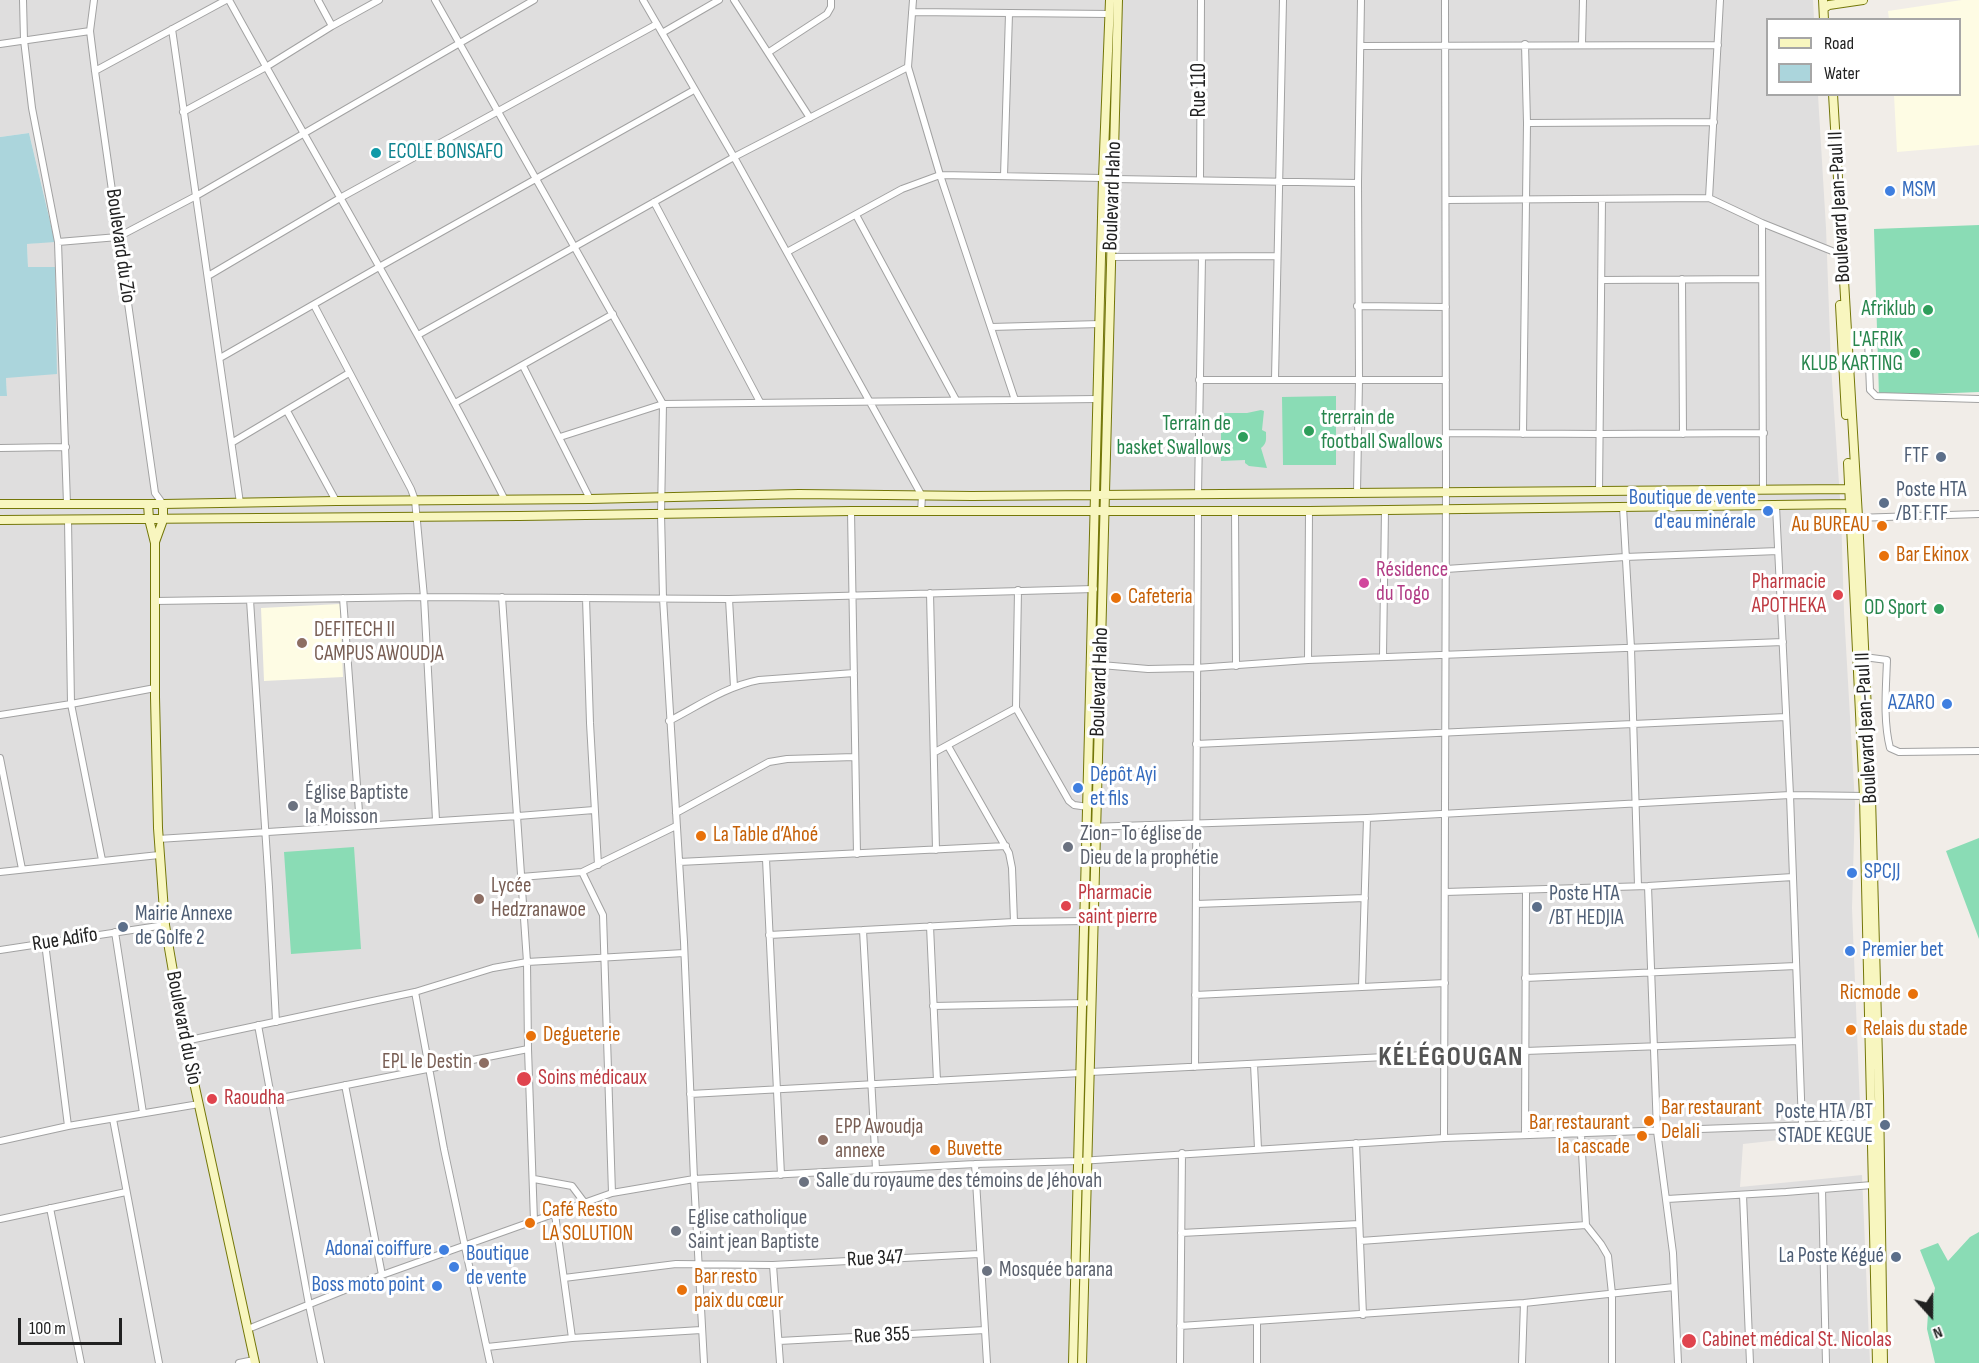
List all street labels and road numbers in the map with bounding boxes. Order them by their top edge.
street label: Rue 110 [1187,63,1213,117]
street label: Boulevard Jean-Paul II [1823,131,1857,283]
street label: Boulevard Haho [1099,141,1127,251]
street label: Boulevard du Zio [100,187,140,305]
street label: Boulevard Haho [1086,627,1114,737]
street label: Boulevard Jean-Paul II [1850,652,1884,804]
street label: Rue Adifo [30,922,100,958]
street label: Boulevard du Sio [160,969,206,1087]
street label: Rue 347 [846,1245,904,1273]
street label: Rue 355 [853,1322,911,1350]

